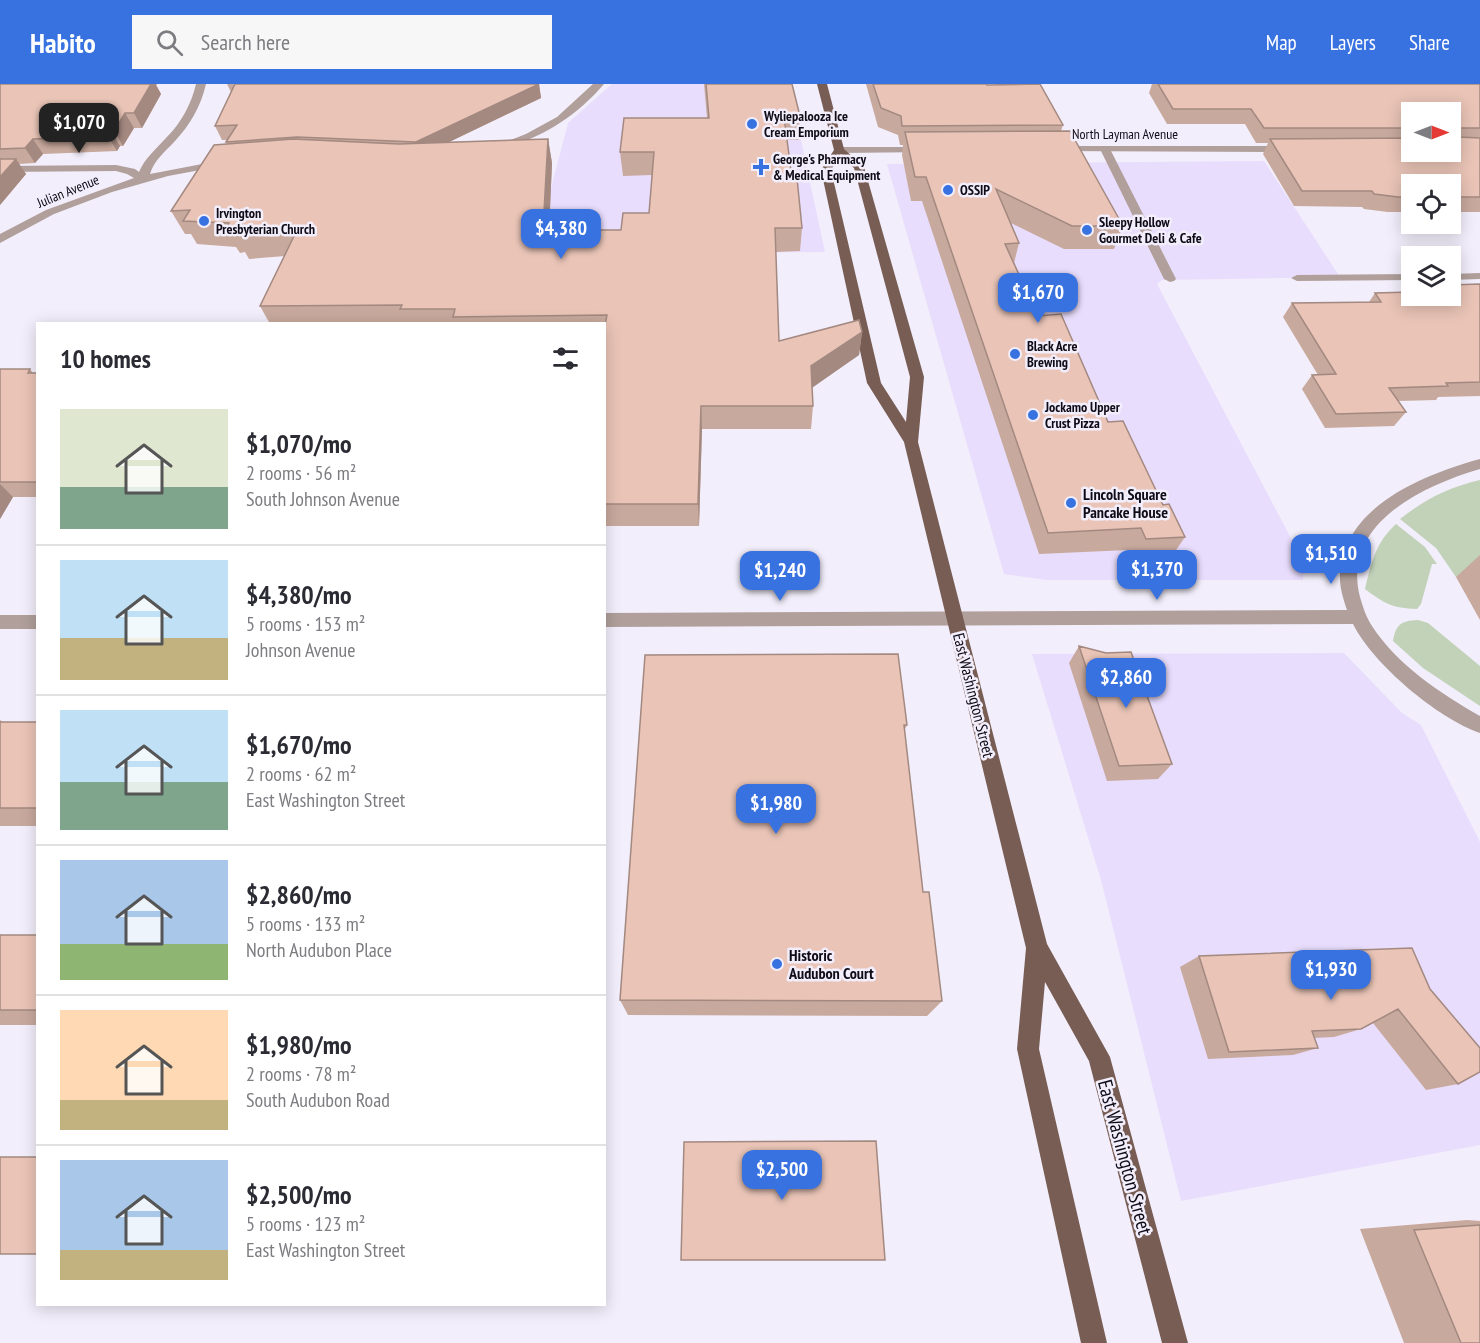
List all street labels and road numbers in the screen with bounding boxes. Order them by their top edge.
street label: North Layman Avenue [1072,125,1178,143]
street label: Julian Avenue [33,170,102,212]
street label: East Washington Street [949,631,999,760]
street label: East Washington Street [1092,1077,1158,1238]

